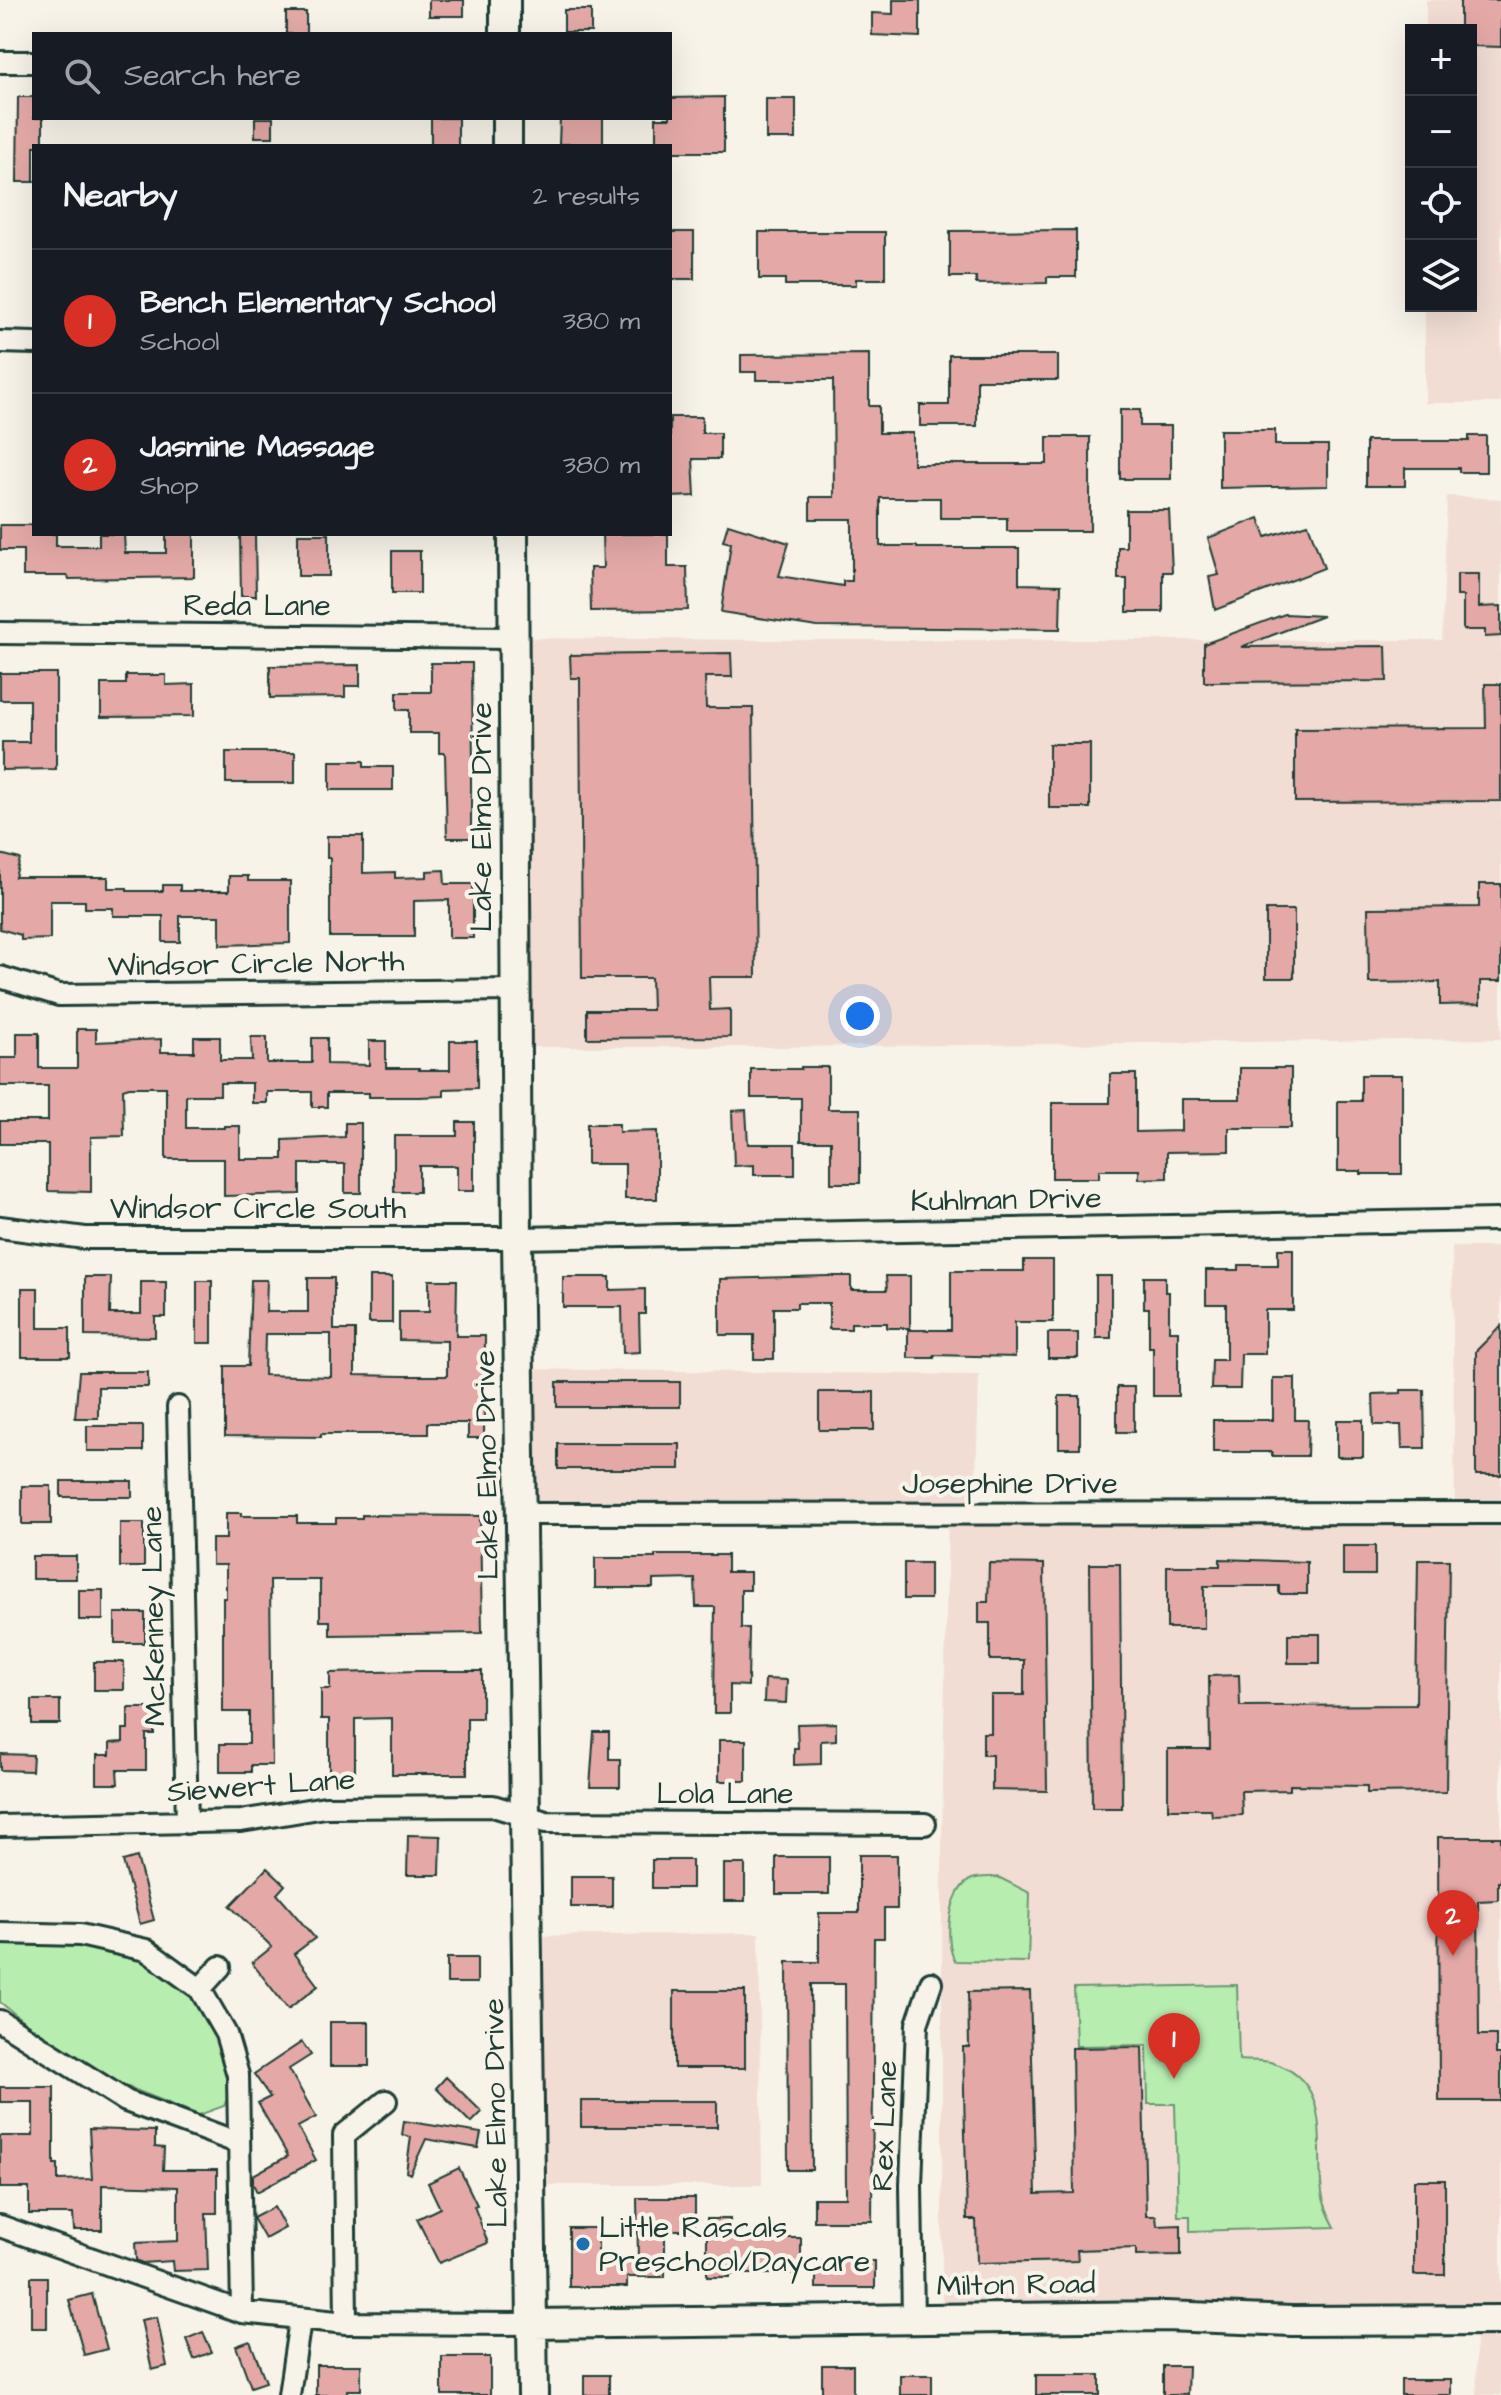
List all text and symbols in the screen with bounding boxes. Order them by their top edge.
map controls [1405,24,1477,312]
button: + [1405,24,1477,96]
search box [32,32,672,120]
icon: search [60,54,104,98]
text: Search here [124,55,301,97]
button: − [1405,96,1477,168]
button: locate [1405,168,1477,240]
text: Nearby [64,172,178,220]
text: 2 results [532,178,640,214]
button: layers [1405,240,1477,312]
text: Bench Elementary School [140,282,496,324]
text: 1 [88,303,92,339]
text: 380 m [563,303,640,339]
text: School [140,324,219,360]
text: Jasmine Massage [140,426,375,468]
text: 2 [83,447,97,483]
text: 380 m [563,447,640,483]
text: Shop [140,468,199,504]
street label: Reda Lane [183,585,331,627]
street label: Lake Elmo Drive [461,702,503,932]
street label: Windsor Circle North [107,940,405,988]
your location [840,996,880,1036]
street label: Kuhlman Drive [910,1177,1102,1223]
street label: Windsor Circle South [110,1188,406,1230]
street label: Lake Elmo Drive [464,1350,510,1580]
street label: Josephine Drive [902,1463,1118,1505]
street label: McKenney Lane [131,1506,178,1726]
street label: Siewert Lane [166,1758,357,1814]
street label: Lola Lane [657,1773,793,1815]
pin: 2 [1427,1890,1479,1956]
street label: Lake Elmo Drive [473,1998,519,2228]
pin: 1 [1148,2013,1200,2079]
street label: Rex Lane [862,2060,908,2192]
place label: Little Rascals Preschool/Daycare [599,2207,870,2284]
marker: Little Rascals Preschool/Daycare [574,2235,592,2253]
street label: Milton Road [936,2263,1096,2307]

